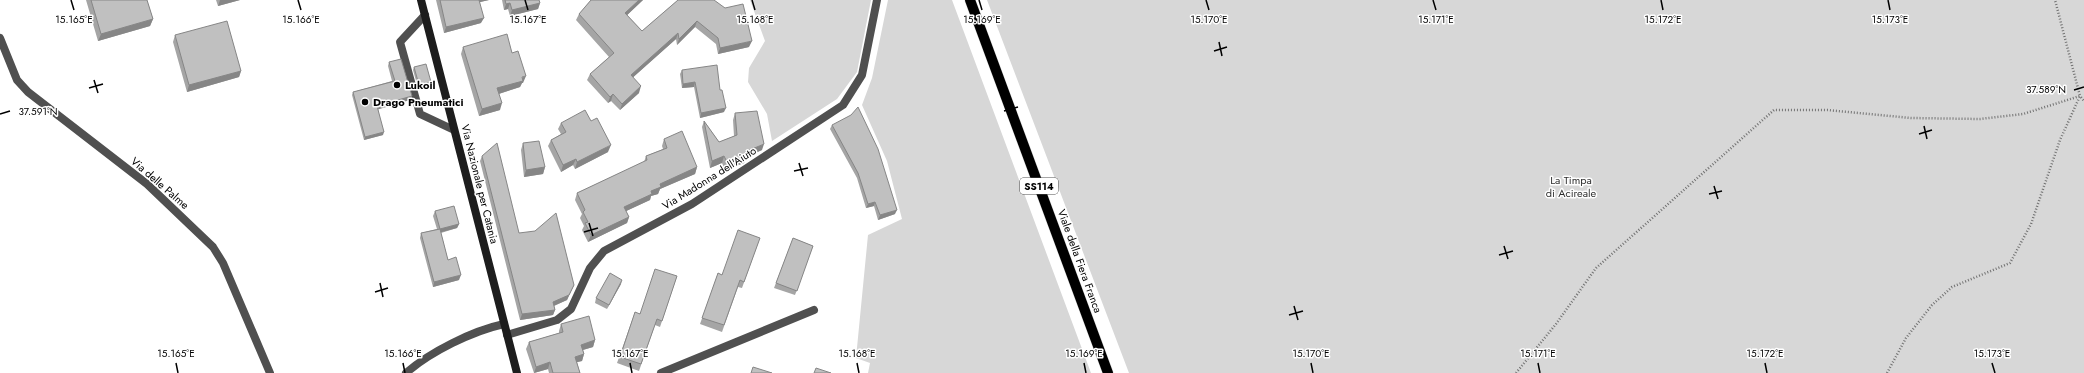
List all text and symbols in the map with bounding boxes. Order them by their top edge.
text: 15.165°E [55,12,93,27]
text: 15.166°E [282,12,320,27]
text: 15.167°E [510,12,546,27]
text: 15.168°E [736,12,774,27]
text: 15.169°E [963,12,1001,27]
text: 15.170°E [1190,12,1228,27]
text: 15.171°E [1418,12,1454,27]
text: 15.172°E [1645,12,1681,27]
text: 15.173°E [1872,12,1908,27]
place label: Lukoil [405,77,436,93]
marker: Lukoil [392,80,402,90]
text: 37.589°N [2026,82,2066,97]
place label: Drago Pneumatici [373,94,464,110]
marker: Drago Pneumatici [360,97,370,107]
text: 37.591°N [19,104,58,119]
street label: Via Nazionale per Catania [457,123,503,245]
street label: Via Madonna dell'Aiuto [659,143,759,213]
street label: Via delle Palme [127,153,193,213]
park label: La Timpa di Acireale [1546,172,1597,201]
road number: SS114 [1020,178,1058,194]
street label: Viale della Fiera Franca [1054,207,1106,315]
text: 15.165°E [157,346,195,361]
text: 15.166°E [384,346,422,361]
text: 15.167°E [612,346,648,361]
text: 15.168°E [838,346,876,361]
text: 15.169°E [1065,346,1103,361]
text: 15.170°E [1292,346,1330,361]
text: 15.171°E [1520,346,1556,361]
text: 15.172°E [1747,346,1783,361]
text: 15.173°E [1974,346,2010,361]

